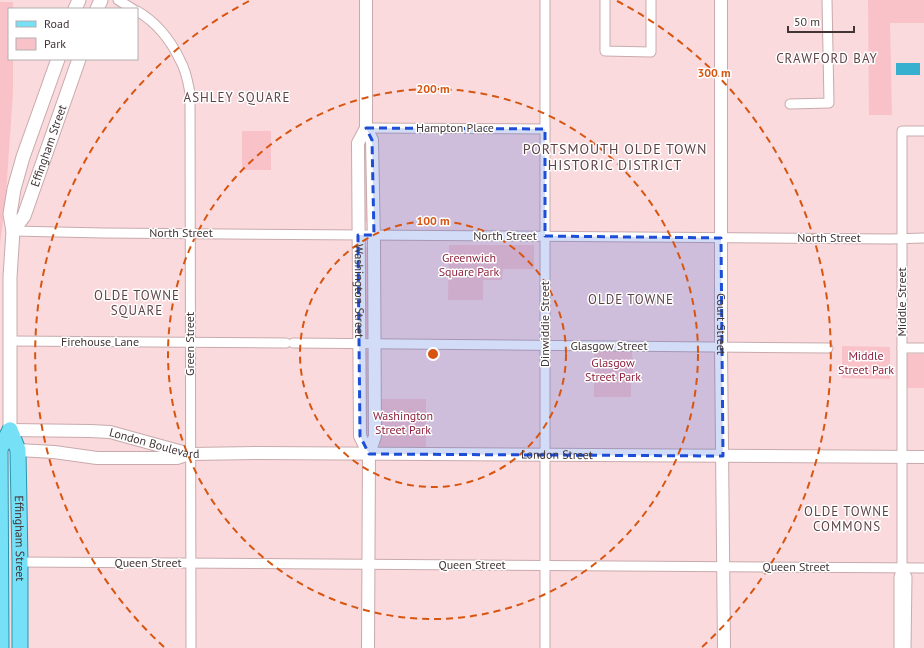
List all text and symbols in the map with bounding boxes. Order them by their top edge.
legend [8,8,138,60]
scale bar [788,8,854,34]
text: 50 m [794,14,820,29]
text: Road [44,16,69,31]
text: Park [44,36,66,51]
district label: CRAWFORD BAY [776,50,878,67]
text: 300 m [697,65,731,80]
text: 200 m [416,81,450,96]
district label: ASHLEY SQUARE [184,89,290,106]
street label: Effingham Street [27,103,69,189]
street label: Hampton Place [416,120,494,135]
district label: PORTSMOUTH OLDE TOWN HISTORIC DISTRICT [523,140,707,174]
text: 100 m [416,213,450,228]
street label: North Street [149,225,213,240]
street label: North Street [473,228,537,243]
street label: North Street [797,230,861,245]
street label: Washington Street [352,244,367,338]
park label: Greenwich Square Park [439,250,500,279]
street label: Middle Street [894,267,909,337]
street label: Dinwiddie Street [537,281,552,367]
district label: OLDE TOWNE SQUARE [94,287,180,319]
district label: OLDE TOWNE [588,291,674,308]
street label: Court Street [714,293,729,355]
street label: Green Street [182,312,197,376]
street label: Firehouse Lane [61,334,139,349]
street label: Glasgow Street [571,338,647,353]
centre of rings [426,347,440,361]
park label: Middle Street Park [838,348,894,377]
park label: Glasgow Street Park [585,355,641,384]
park label: Washington Street Park [373,408,433,437]
street label: London Boulevard [108,424,200,461]
street label: London Street [521,447,593,462]
street label: Effingham Street [12,495,28,581]
district label: OLDE TOWNE COMMONS [804,503,890,535]
street label: Queen Street [114,555,182,570]
street label: Queen Street [438,557,506,572]
street label: Queen Street [762,559,830,574]

